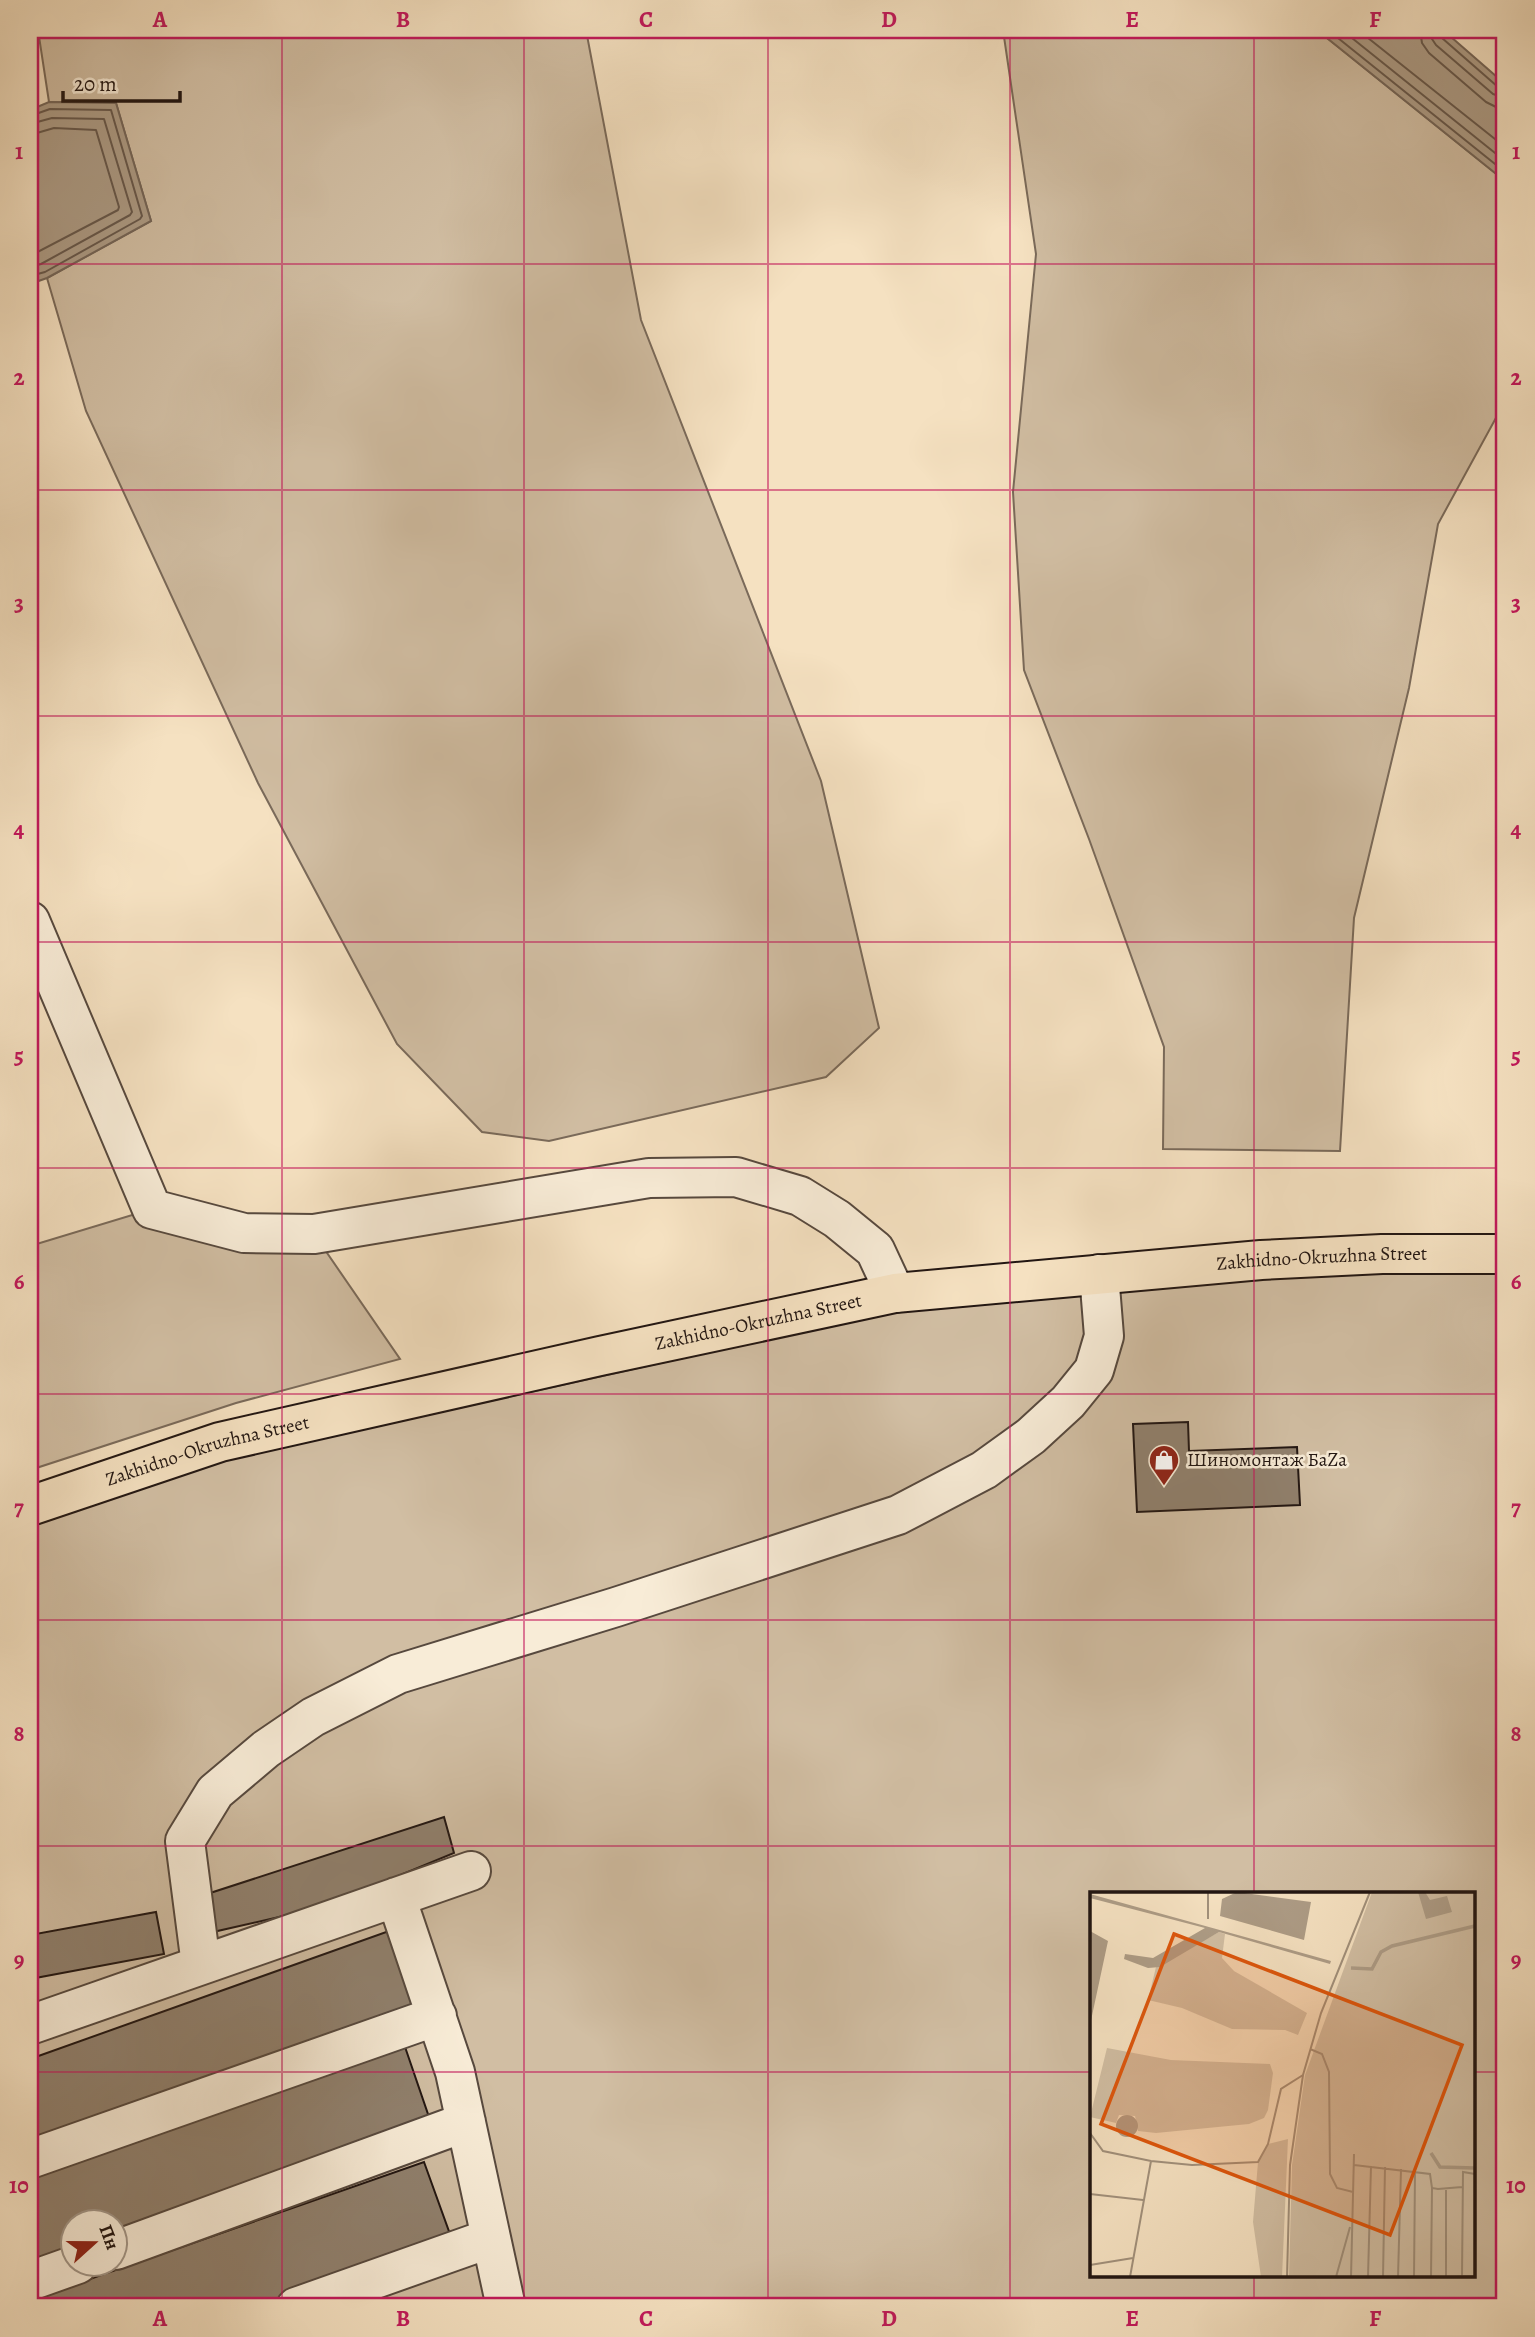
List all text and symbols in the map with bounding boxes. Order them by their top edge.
text: A [152,4,168,35]
text: B [396,4,410,35]
text: C [639,4,653,35]
text: D [881,4,897,35]
text: E [1125,4,1139,35]
text: F [1369,4,1382,35]
scale bar [63,60,180,104]
text: 20 m [74,70,117,98]
text: 1 [15,136,23,167]
text: 1 [1512,136,1520,167]
text: 2 [13,362,25,393]
text: 2 [1510,362,1522,393]
text: 3 [14,588,24,619]
text: 3 [1511,588,1521,619]
text: 4 [14,814,25,845]
text: 4 [1511,814,1522,845]
text: 5 [14,1040,24,1071]
text: 5 [1511,1040,1521,1071]
street label: Zakhidno-Okruzhna Street [1215,1241,1427,1277]
text: 6 [14,1266,25,1297]
text: 6 [1511,1266,1522,1297]
street label: Zakhidno-Okruzhna Street [653,1287,864,1357]
street label: Zakhidno-Okruzhna Street [102,1409,312,1493]
shop icon: Шиномонтаж БаZa [1147,1443,1181,1487]
place label: Шиномонтаж БаZa [1187,1447,1347,1473]
text: 7 [14,1492,24,1523]
text: 7 [1511,1492,1521,1523]
text: 8 [13,1718,25,1749]
text: 8 [1510,1718,1522,1749]
inset map [1090,1892,1476,2278]
text: 9 [14,1944,24,1975]
text: 9 [1511,1944,1521,1975]
text: 10 [9,2170,29,2201]
text: 10 [1506,2170,1526,2201]
north arrow [60,2208,130,2278]
text: Пн [92,2221,126,2254]
text: A [152,2303,168,2334]
text: B [396,2303,410,2334]
text: C [639,2303,653,2334]
text: D [881,2303,897,2334]
text: E [1125,2303,1139,2334]
text: F [1369,2303,1382,2334]

